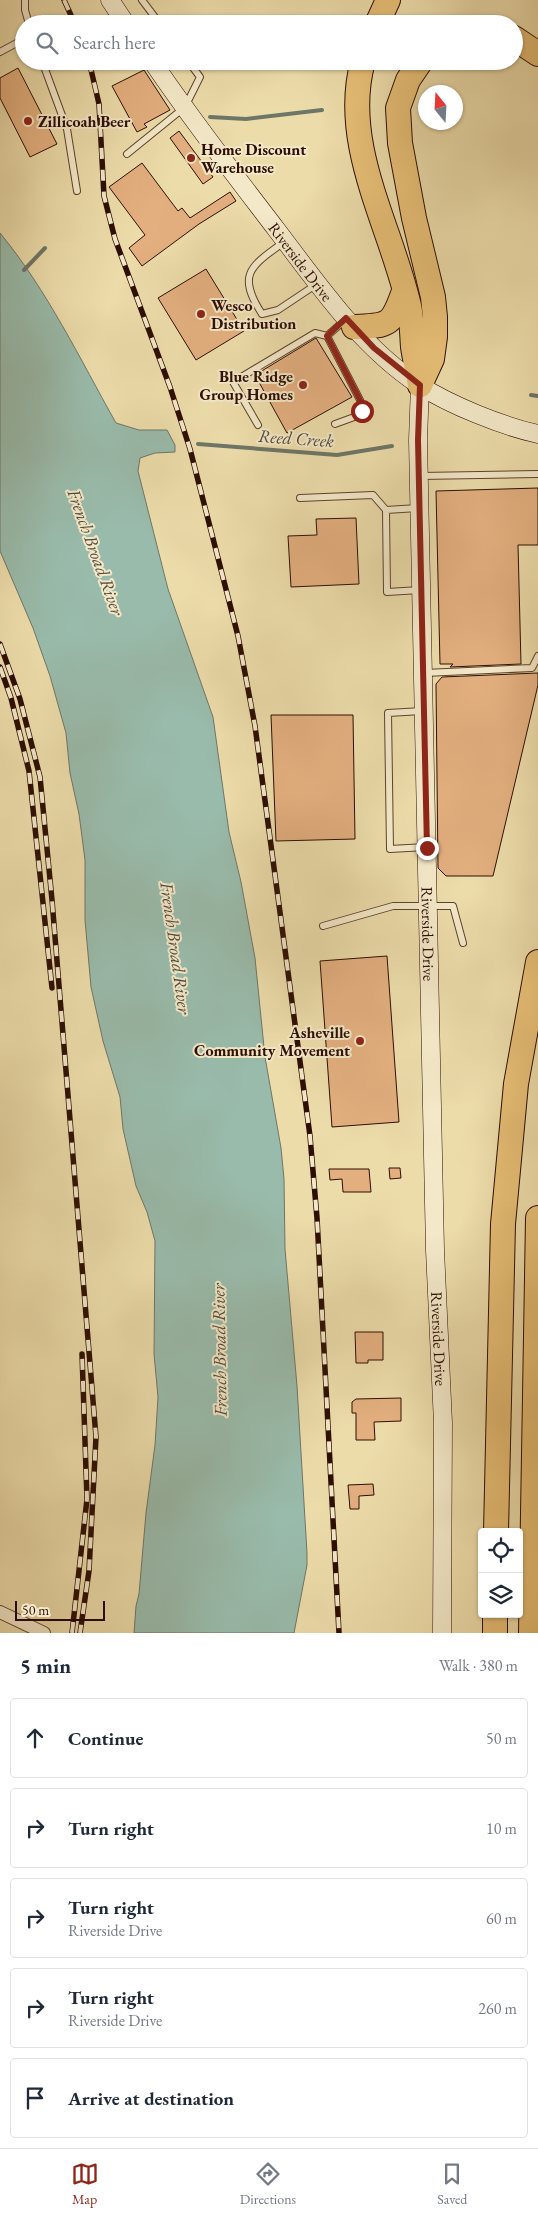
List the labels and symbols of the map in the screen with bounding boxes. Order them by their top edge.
north arrow [418,85,463,130]
place label: Zillicoah Beer [38,111,131,132]
marker: Zillicoah Beer [22,115,34,127]
place label: Home Discount Warehouse [201,139,306,178]
marker: Home Discount Warehouse [185,152,197,164]
street label: Riverside Drive [264,218,338,306]
place label: Wesco Distribution [211,295,296,334]
marker: Wesco Distribution [195,308,207,320]
place label: Blue Ridge Group Homes [200,366,293,405]
marker: Blue Ridge Group Homes [297,379,309,391]
route start [351,400,374,423]
water label: Reed Creek [257,424,335,452]
water label: French Broad River [62,485,130,620]
route end [416,837,439,860]
water label: French Broad River [155,880,197,1017]
street label: Riverside Drive [417,886,440,981]
place label: Asheville Community Movement [194,1022,350,1061]
marker: Asheville Community Movement [354,1035,366,1047]
water label: French Broad River [206,1282,232,1418]
street label: Riverside Drive [426,1291,452,1386]
scale bar [15,1598,105,1621]

